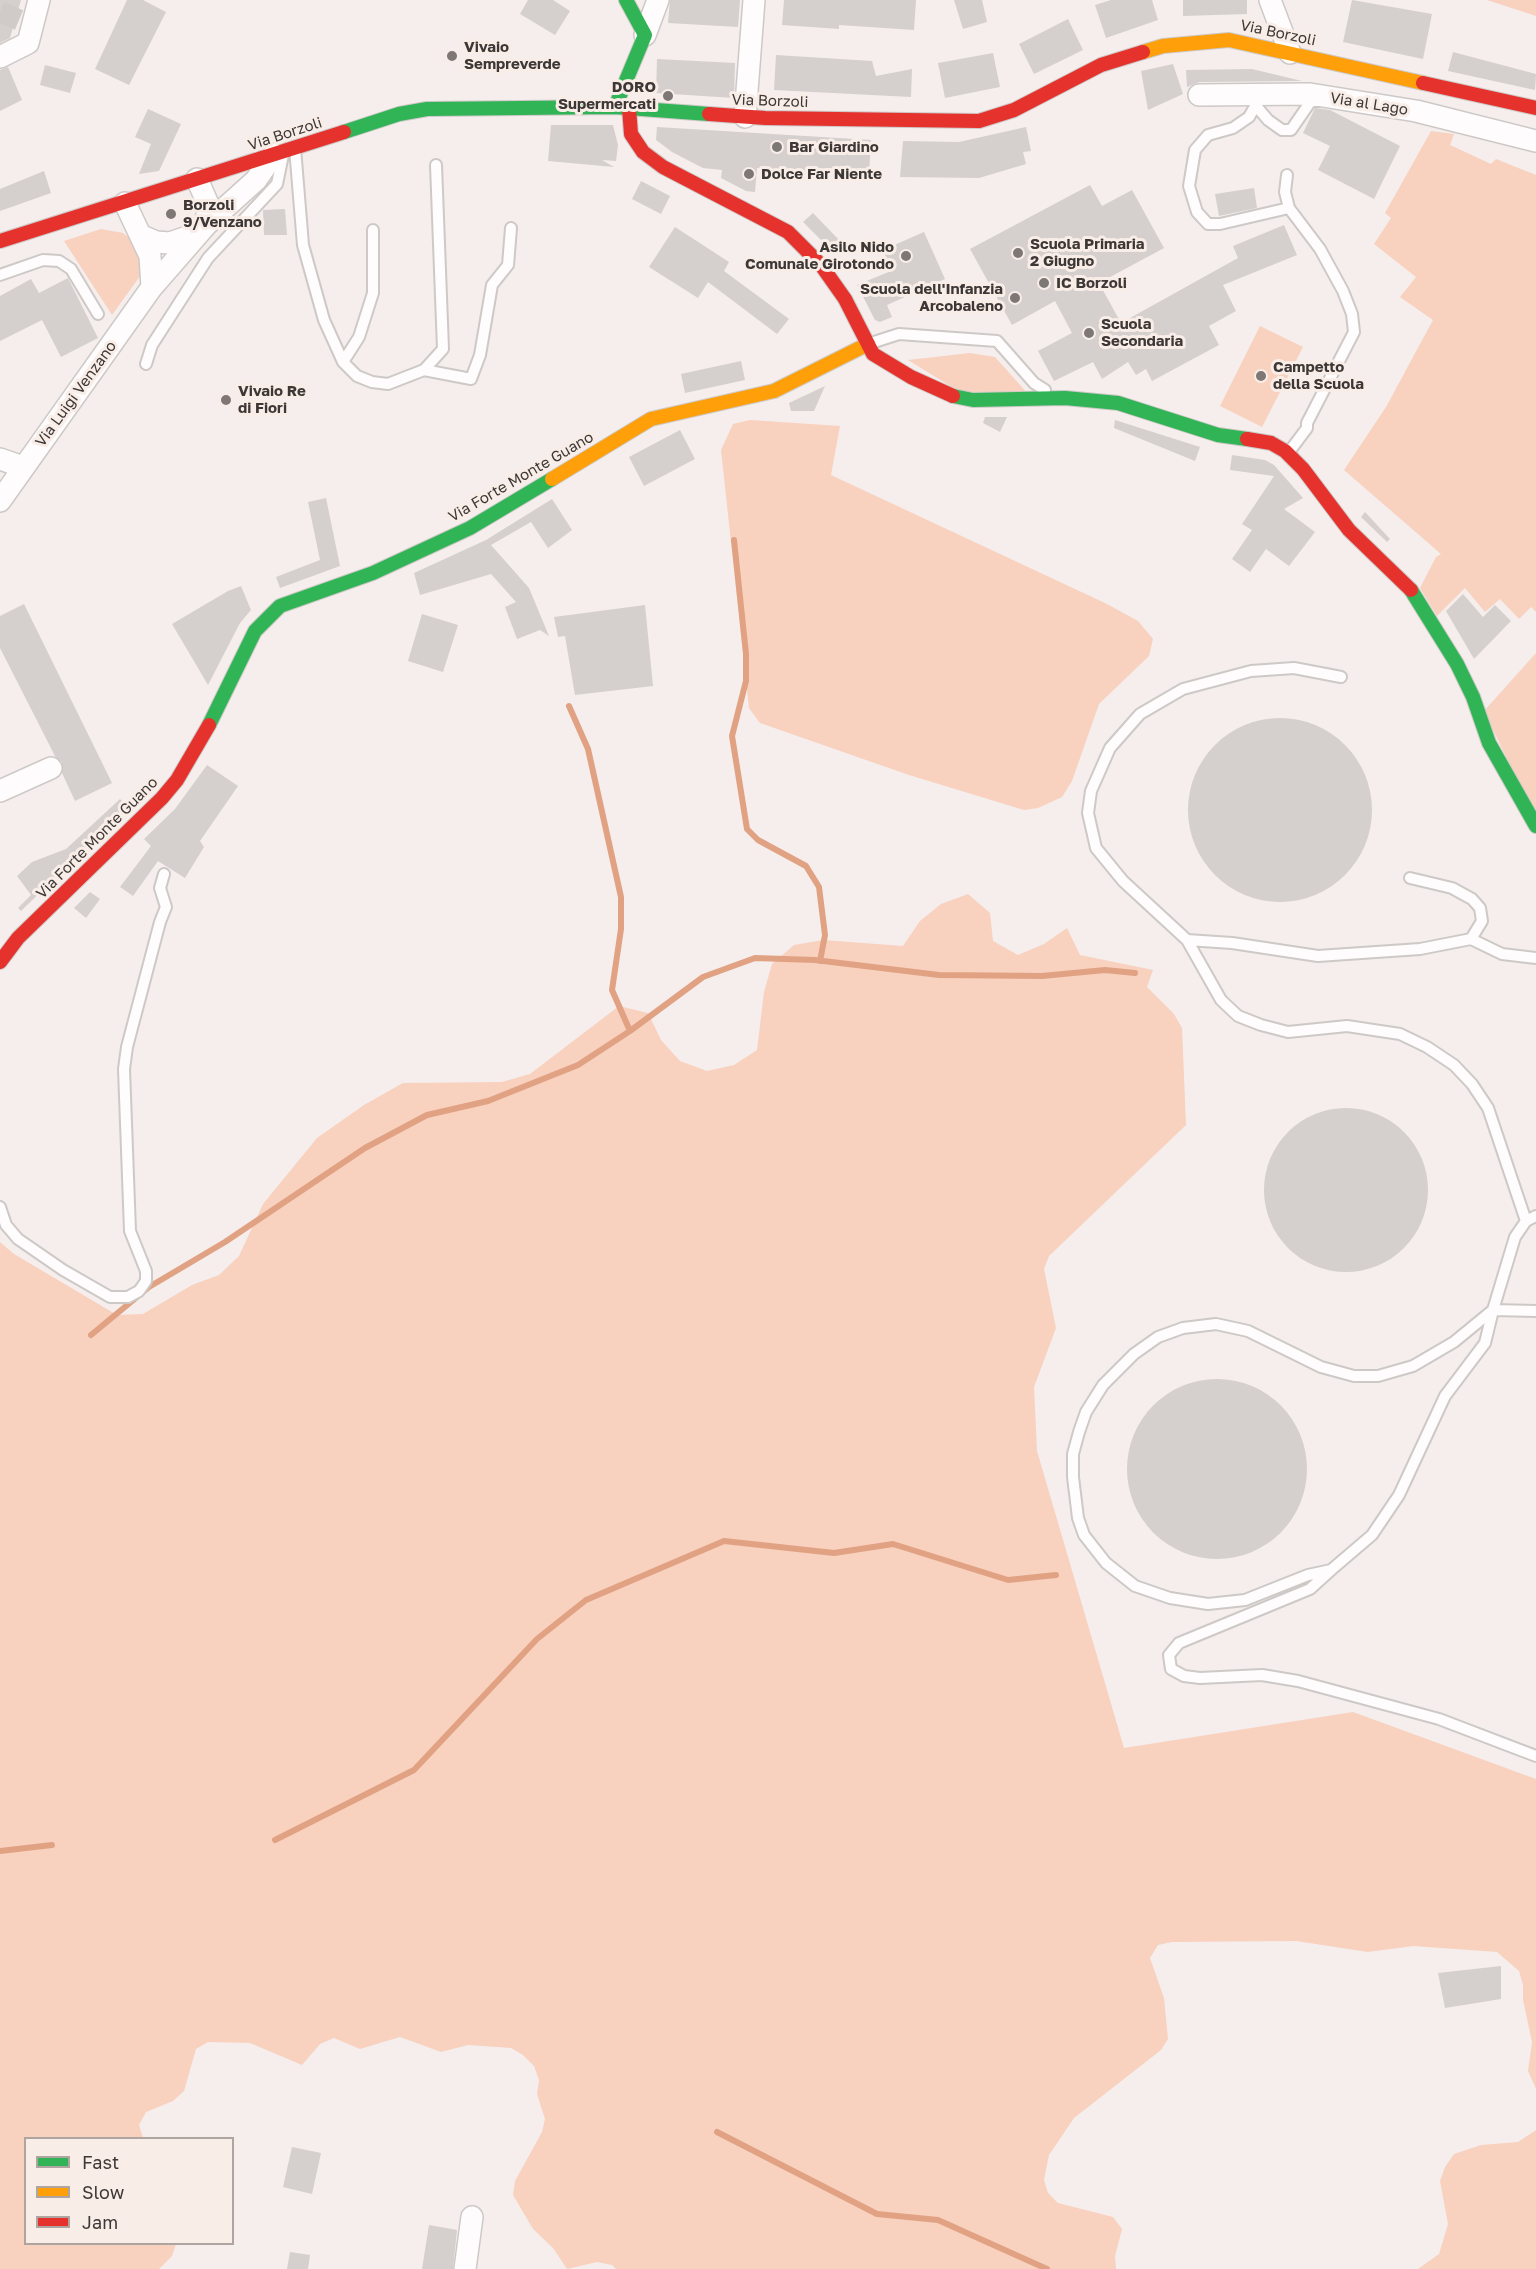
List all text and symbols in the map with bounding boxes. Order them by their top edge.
street label: Via Borzoli [1239,16,1317,50]
place label: Vivaio Sempreverde [464,38,561,73]
marker: Vivaio Sempreverde [445,49,459,63]
place label: DORO Supermercati [558,78,656,113]
marker: DORO Supermercati [661,89,675,103]
street label: Via al Lago [1329,89,1409,119]
street label: Via Borzoli [731,91,809,111]
street label: Via Borzoli [246,114,324,154]
place label: Bar Giardino [789,138,879,156]
marker: Bar Giardino [770,140,784,154]
place label: Dolce Far Niente [761,165,882,183]
marker: Dolce Far Niente [742,167,756,181]
place label: Borzoli 9/Venzano [183,196,262,231]
marker: Borzoli 9/Venzano [164,207,178,221]
place label: Scuola Primaria 2 Giugno [1030,235,1145,270]
place label: Asilo Nido Comunale Girotondo [745,238,894,273]
marker: Scuola Primaria 2 Giugno [1011,246,1025,260]
marker: Asilo Nido Comunale Girotondo [899,249,913,263]
place label: IC Borzoli [1056,274,1127,292]
marker: IC Borzoli [1037,276,1051,290]
place label: Scuola dell'Infanzia Arcobaleno [860,280,1003,315]
marker: Scuola dell'Infanzia Arcobaleno [1008,291,1022,305]
place label: Scuola Secondaria [1101,315,1183,350]
marker: Scuola Secondaria [1082,326,1096,340]
street label: Via Luigi Venzano [32,338,120,450]
place label: Campetto della Scuola [1273,358,1364,393]
marker: Campetto della Scuola [1254,369,1268,383]
place label: Vivaio Re di Fiori [238,382,306,417]
marker: Vivaio Re di Fiori [219,393,233,407]
street label: Via Forte Monte Guano [445,428,597,526]
street label: Via Forte Monte Guano [32,773,162,903]
legend [24,2137,234,2245]
text: Fast [82,2151,119,2173]
text: Slow [82,2181,124,2203]
text: Jam [82,2211,118,2233]

